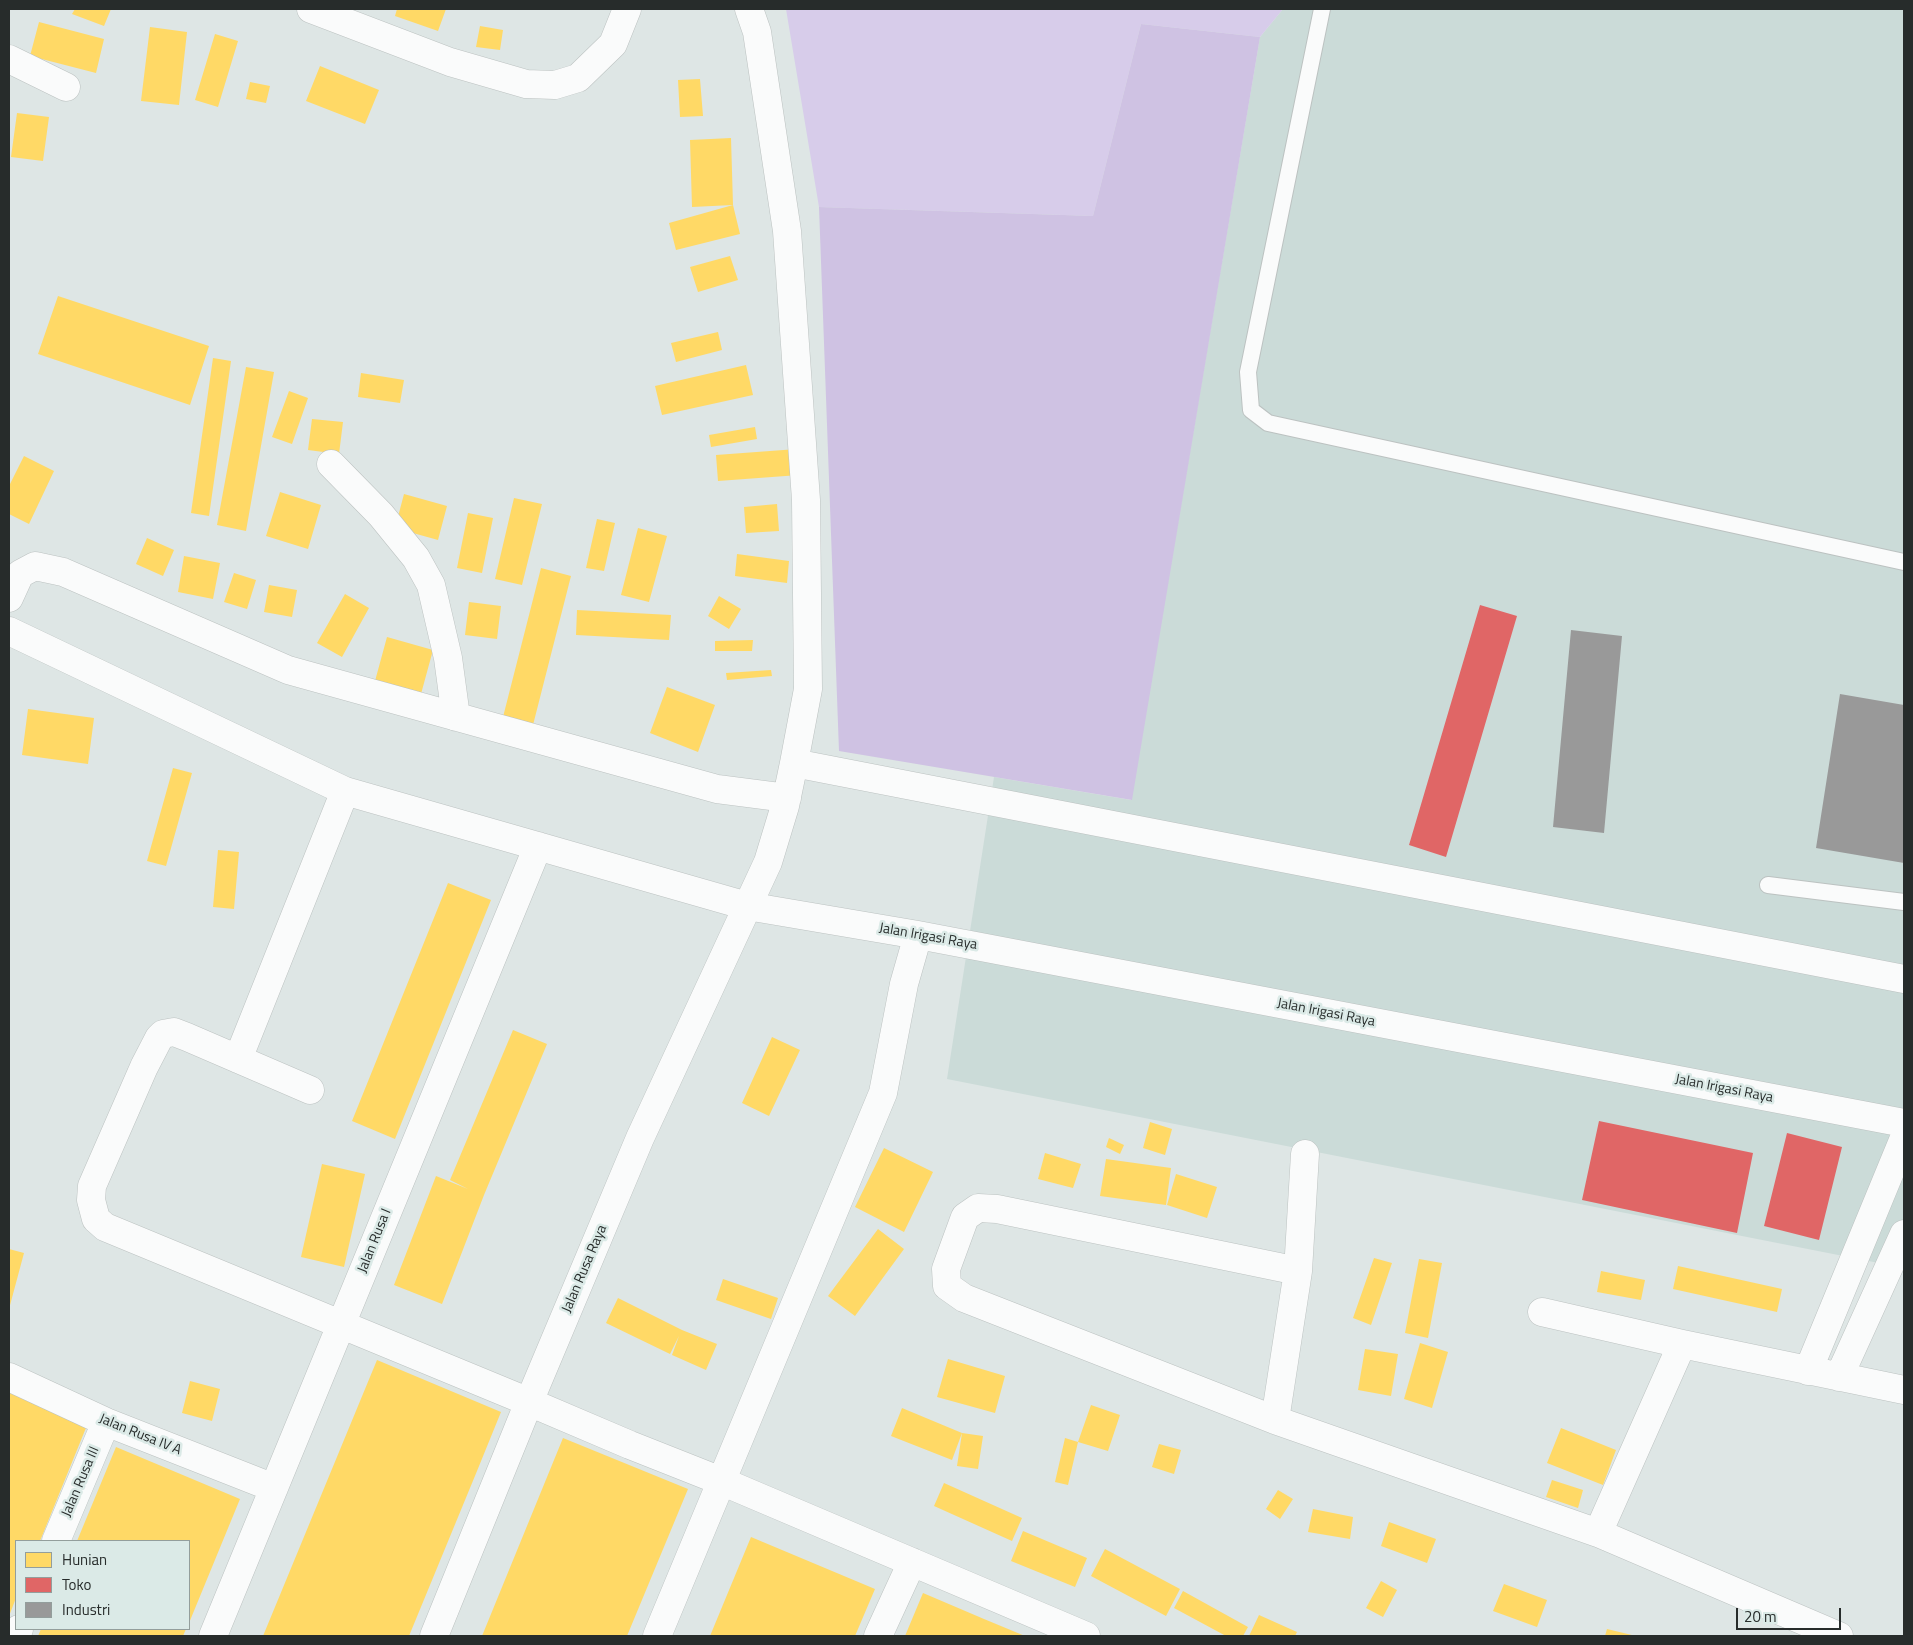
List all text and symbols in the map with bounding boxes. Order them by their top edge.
street label: Jalan Irigasi Raya [878,920,978,954]
street label: Jalan Irigasi Raya [1276,995,1376,1031]
street label: Jalan Irigasi Raya [1674,1071,1774,1107]
street label: Jalan Rusa I [354,1206,396,1276]
street label: Jalan Rusa Raya [559,1223,611,1315]
street label: Jalan Rusa IV A [96,1411,184,1459]
street label: Jalan Rusa III [59,1444,103,1520]
legend [15,1540,190,1630]
text: Hunian [62,1548,107,1571]
text: Toko [62,1573,91,1596]
text: Industri [62,1598,110,1621]
scale bar [1738,1598,1843,1630]
text: 20 m [1744,1605,1777,1628]

